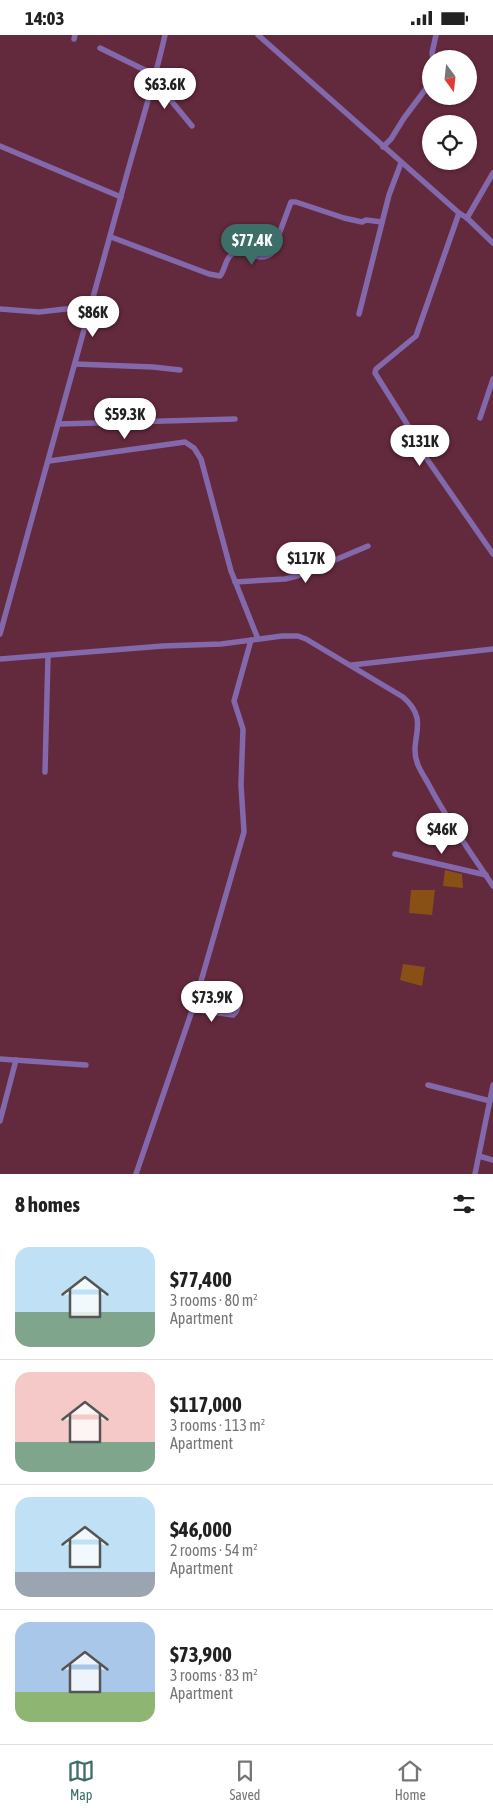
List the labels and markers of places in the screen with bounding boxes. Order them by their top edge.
pin: $63.6K [124,67,206,110]
pin: $77.4K [211,223,293,266]
pin: $86K [63,295,123,338]
pin: $59.3K [84,397,166,440]
pin: $131K [385,425,455,467]
pin: $117K [271,541,341,584]
pin: $46K [412,813,472,855]
pin: $73.9K [171,981,253,1023]

